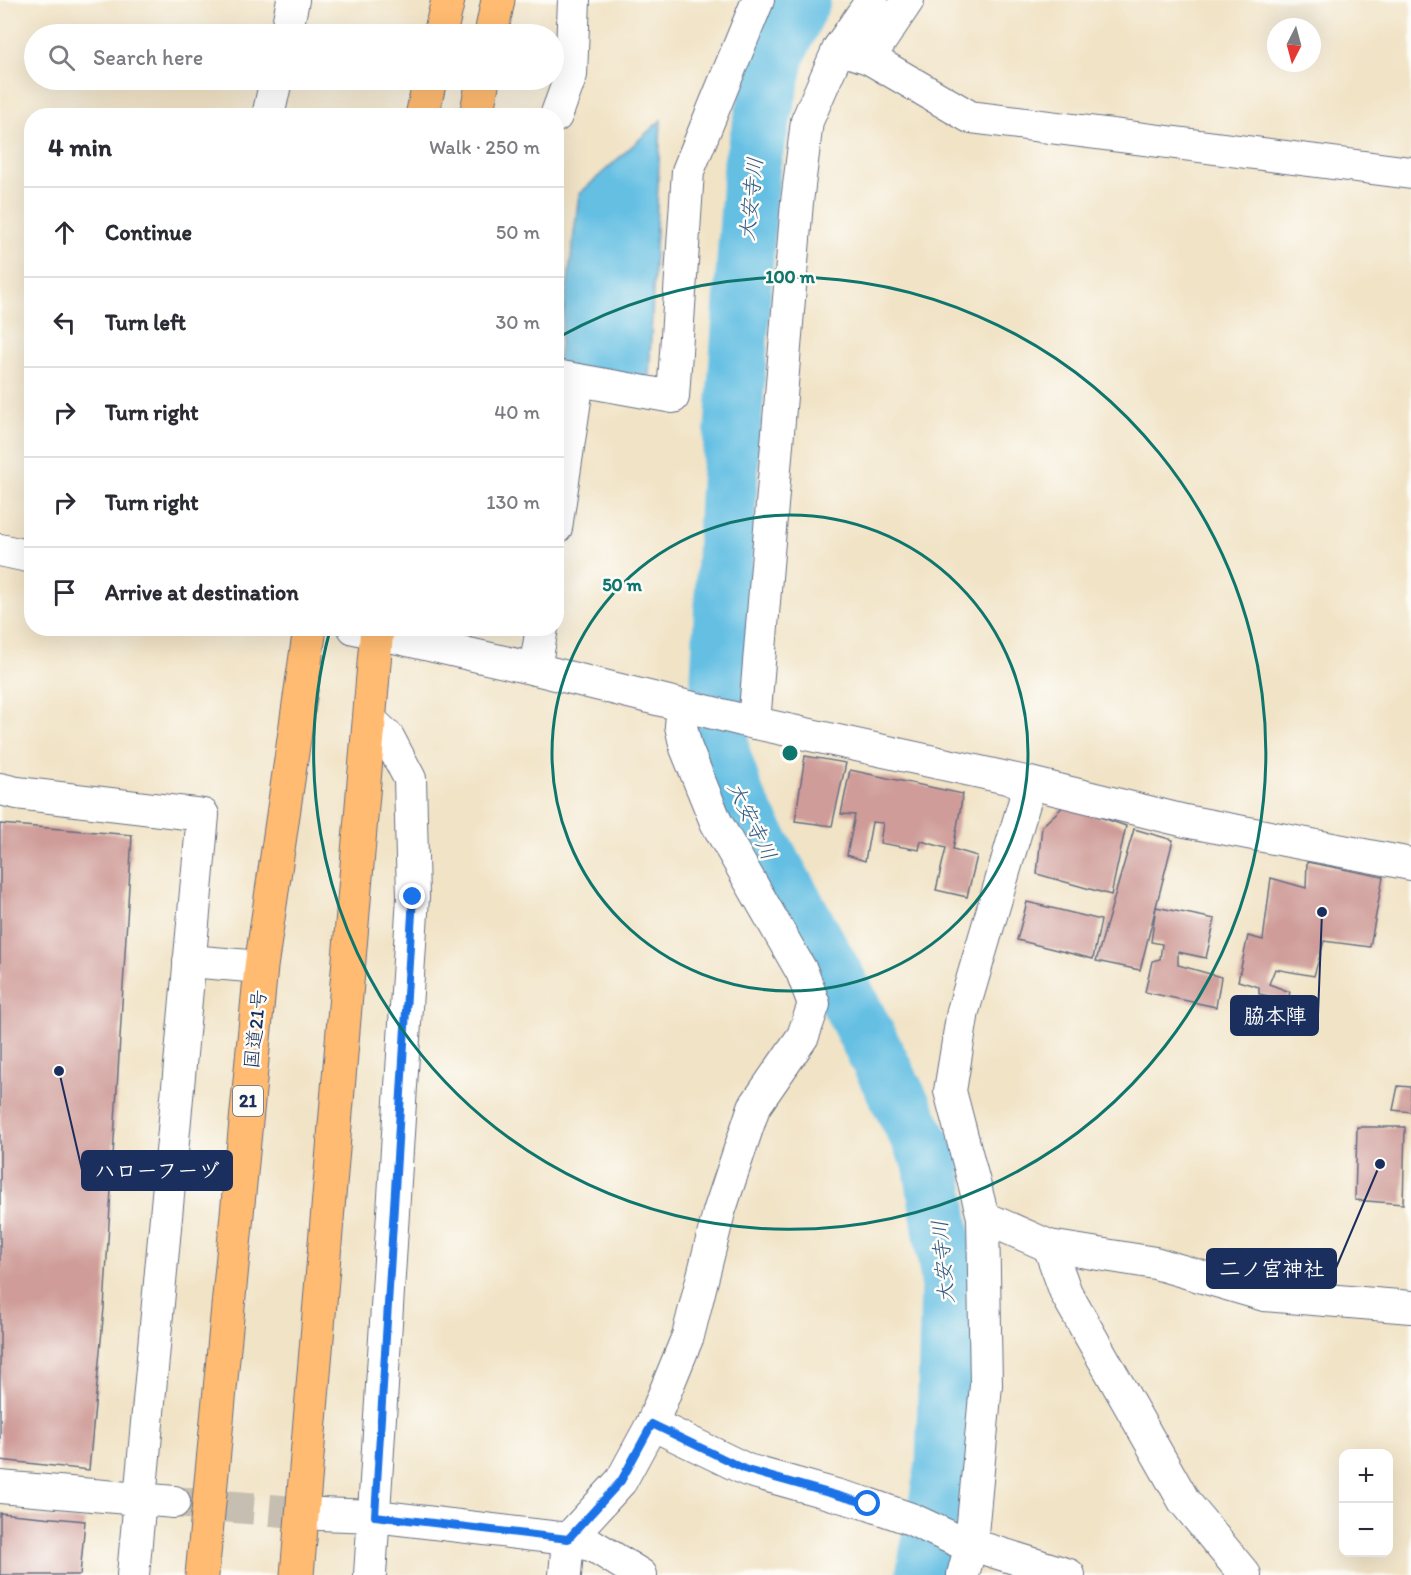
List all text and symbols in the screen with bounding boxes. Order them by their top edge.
north arrow [1267,18,1321,72]
search box [24,24,564,90]
icon: search [45,41,78,74]
text: Search here [93,44,203,71]
text: 4 min [48,131,112,163]
text: Walk · 250 m [429,135,540,159]
water label: 大安寺川 [734,156,767,242]
icon: ahead [48,216,81,249]
text: Continue [105,219,192,246]
text: 50 m [496,220,540,244]
text: 100 m [765,266,816,288]
icon: left [48,306,81,339]
text: Turn left [105,309,186,336]
text: 30 m [495,310,540,334]
icon: right [48,396,81,429]
text: Turn right [105,399,199,426]
text: 40 m [494,400,540,424]
icon: right [48,486,81,519]
text: Turn right [105,489,199,516]
text: 130 m [486,490,540,514]
text: 50 m [602,574,643,596]
icon: arrive [48,576,81,609]
text: Arrive at destination [105,579,299,606]
centre of rings [780,743,800,763]
water label: 大安寺川 [723,778,782,864]
route end [399,883,425,909]
street label: 国道21号 [239,988,271,1070]
callout: 脇本陣 [1231,996,1318,1035]
text: 脇本陣 [1244,1003,1307,1028]
road number: 21 [233,1086,263,1116]
callout: ハローフーヅ [82,1151,232,1190]
text: ハローフーヅ [94,1158,220,1183]
water label: 大安寺川 [926,1219,959,1305]
callout: 二ノ宮神社 [1207,1249,1336,1288]
text: 二ノ宮神社 [1220,1256,1325,1281]
map controls [1339,1449,1393,1557]
button: + [1339,1449,1393,1503]
route start [854,1490,880,1516]
button: − [1339,1503,1393,1557]

